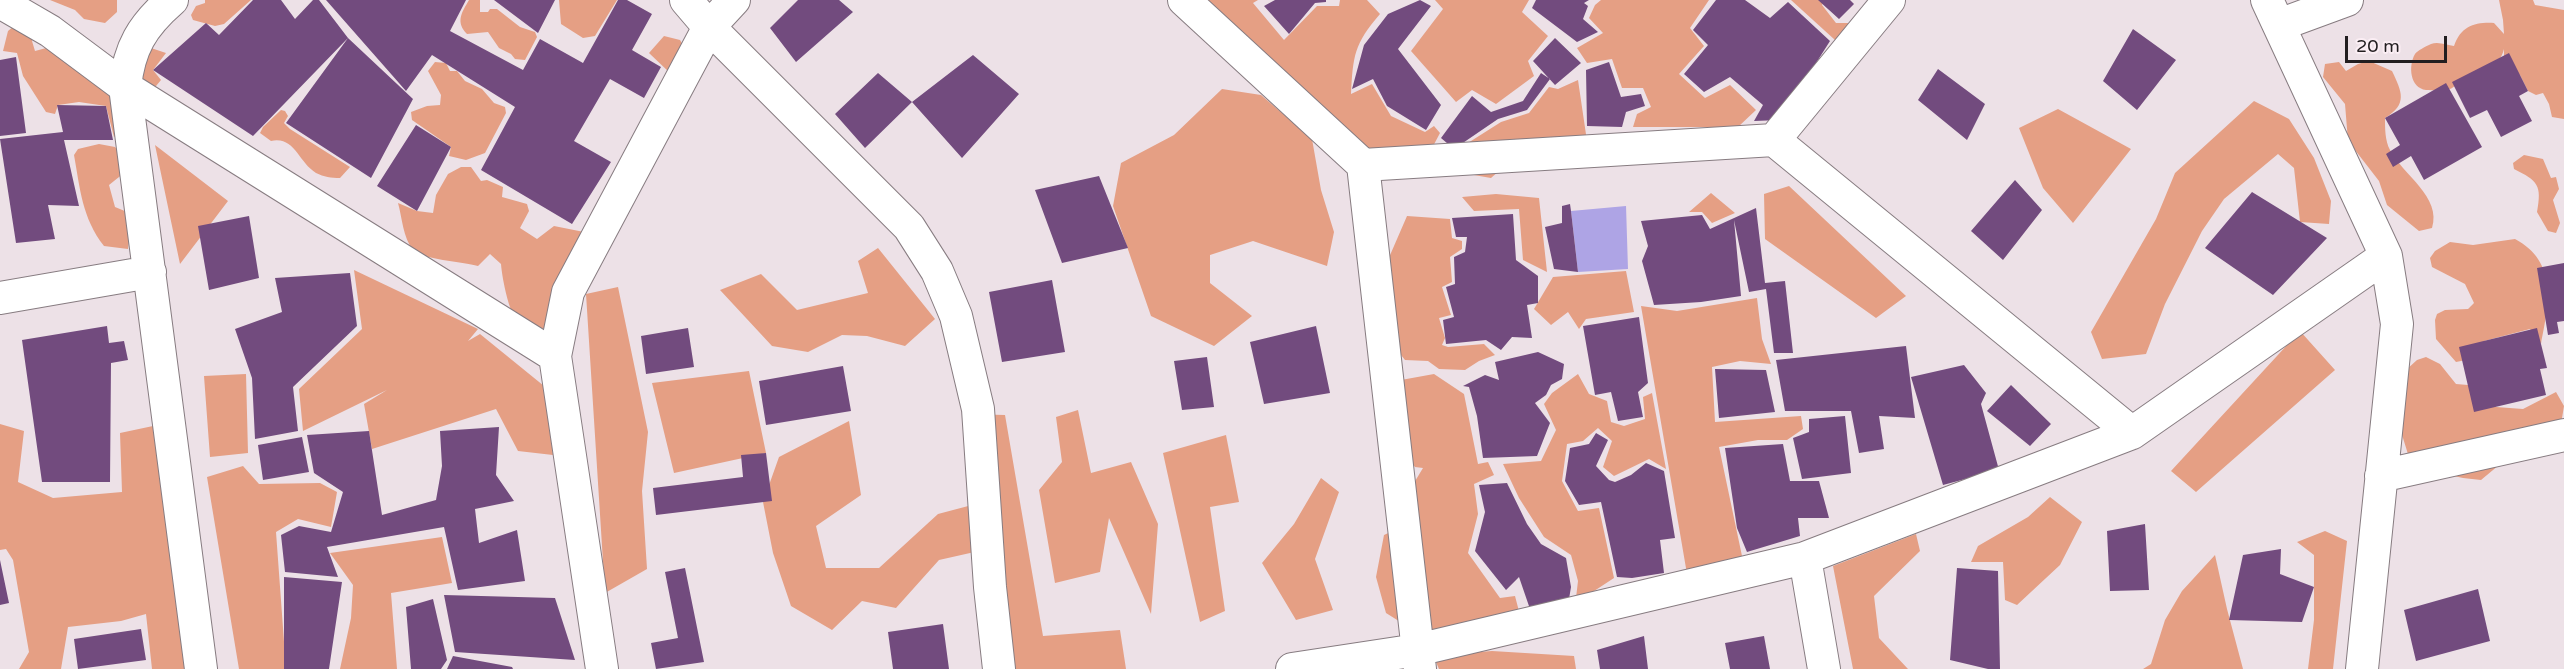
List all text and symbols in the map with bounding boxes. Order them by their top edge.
scale bar [2348,24,2450,62]
text: 20 m [2356,35,2400,57]

